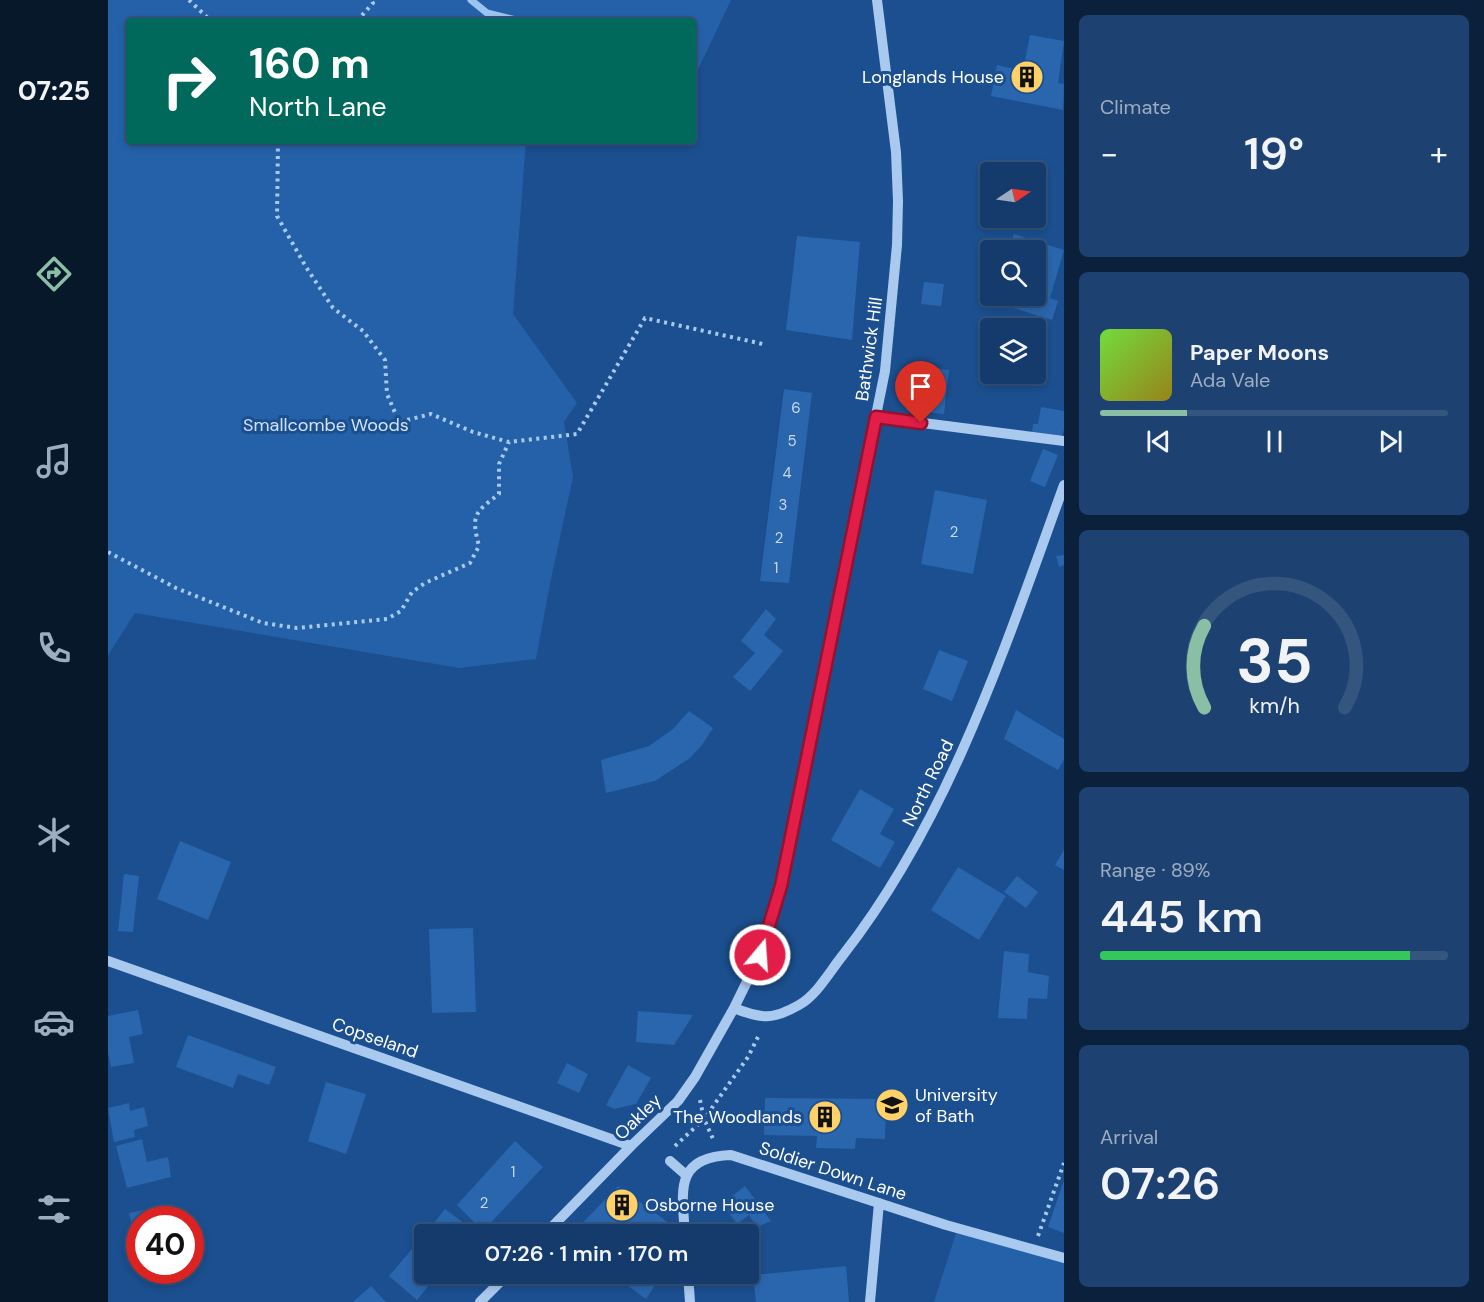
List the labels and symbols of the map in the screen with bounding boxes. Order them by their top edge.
building icon: Longlands House [1009,59,1045,95]
place label: Longlands House [862,65,1004,89]
north arrow [980,162,1046,228]
street label: Bathwick Hill [850,296,888,402]
pin [895,361,946,423]
house number: 6 [791,398,801,418]
park label: Smallcombe Woods [243,413,409,437]
house number: 5 [787,431,797,451]
house number: 4 [782,463,792,483]
house number: 3 [779,495,787,515]
house number: 2 [950,522,958,542]
house number: 2 [775,528,783,548]
house number: 1 [774,558,778,578]
street label: North Road [897,736,959,830]
position arrow [728,923,792,987]
street label: Copseland [329,1012,421,1064]
place label: University of Bath [915,1083,998,1128]
school or university icon: University of Bath [874,1087,910,1123]
street label: Oakley [609,1089,667,1145]
building icon: The Woodlands [807,1099,843,1135]
place label: The Woodlands [673,1105,802,1129]
street label: Soldier Down Lane [756,1136,910,1206]
house number: 1 [511,1162,515,1182]
building icon: Osborne House [604,1187,640,1223]
house number: 2 [480,1193,488,1213]
place label: Osborne House [645,1193,774,1217]
speed limit sign: 40 [126,1206,204,1284]

